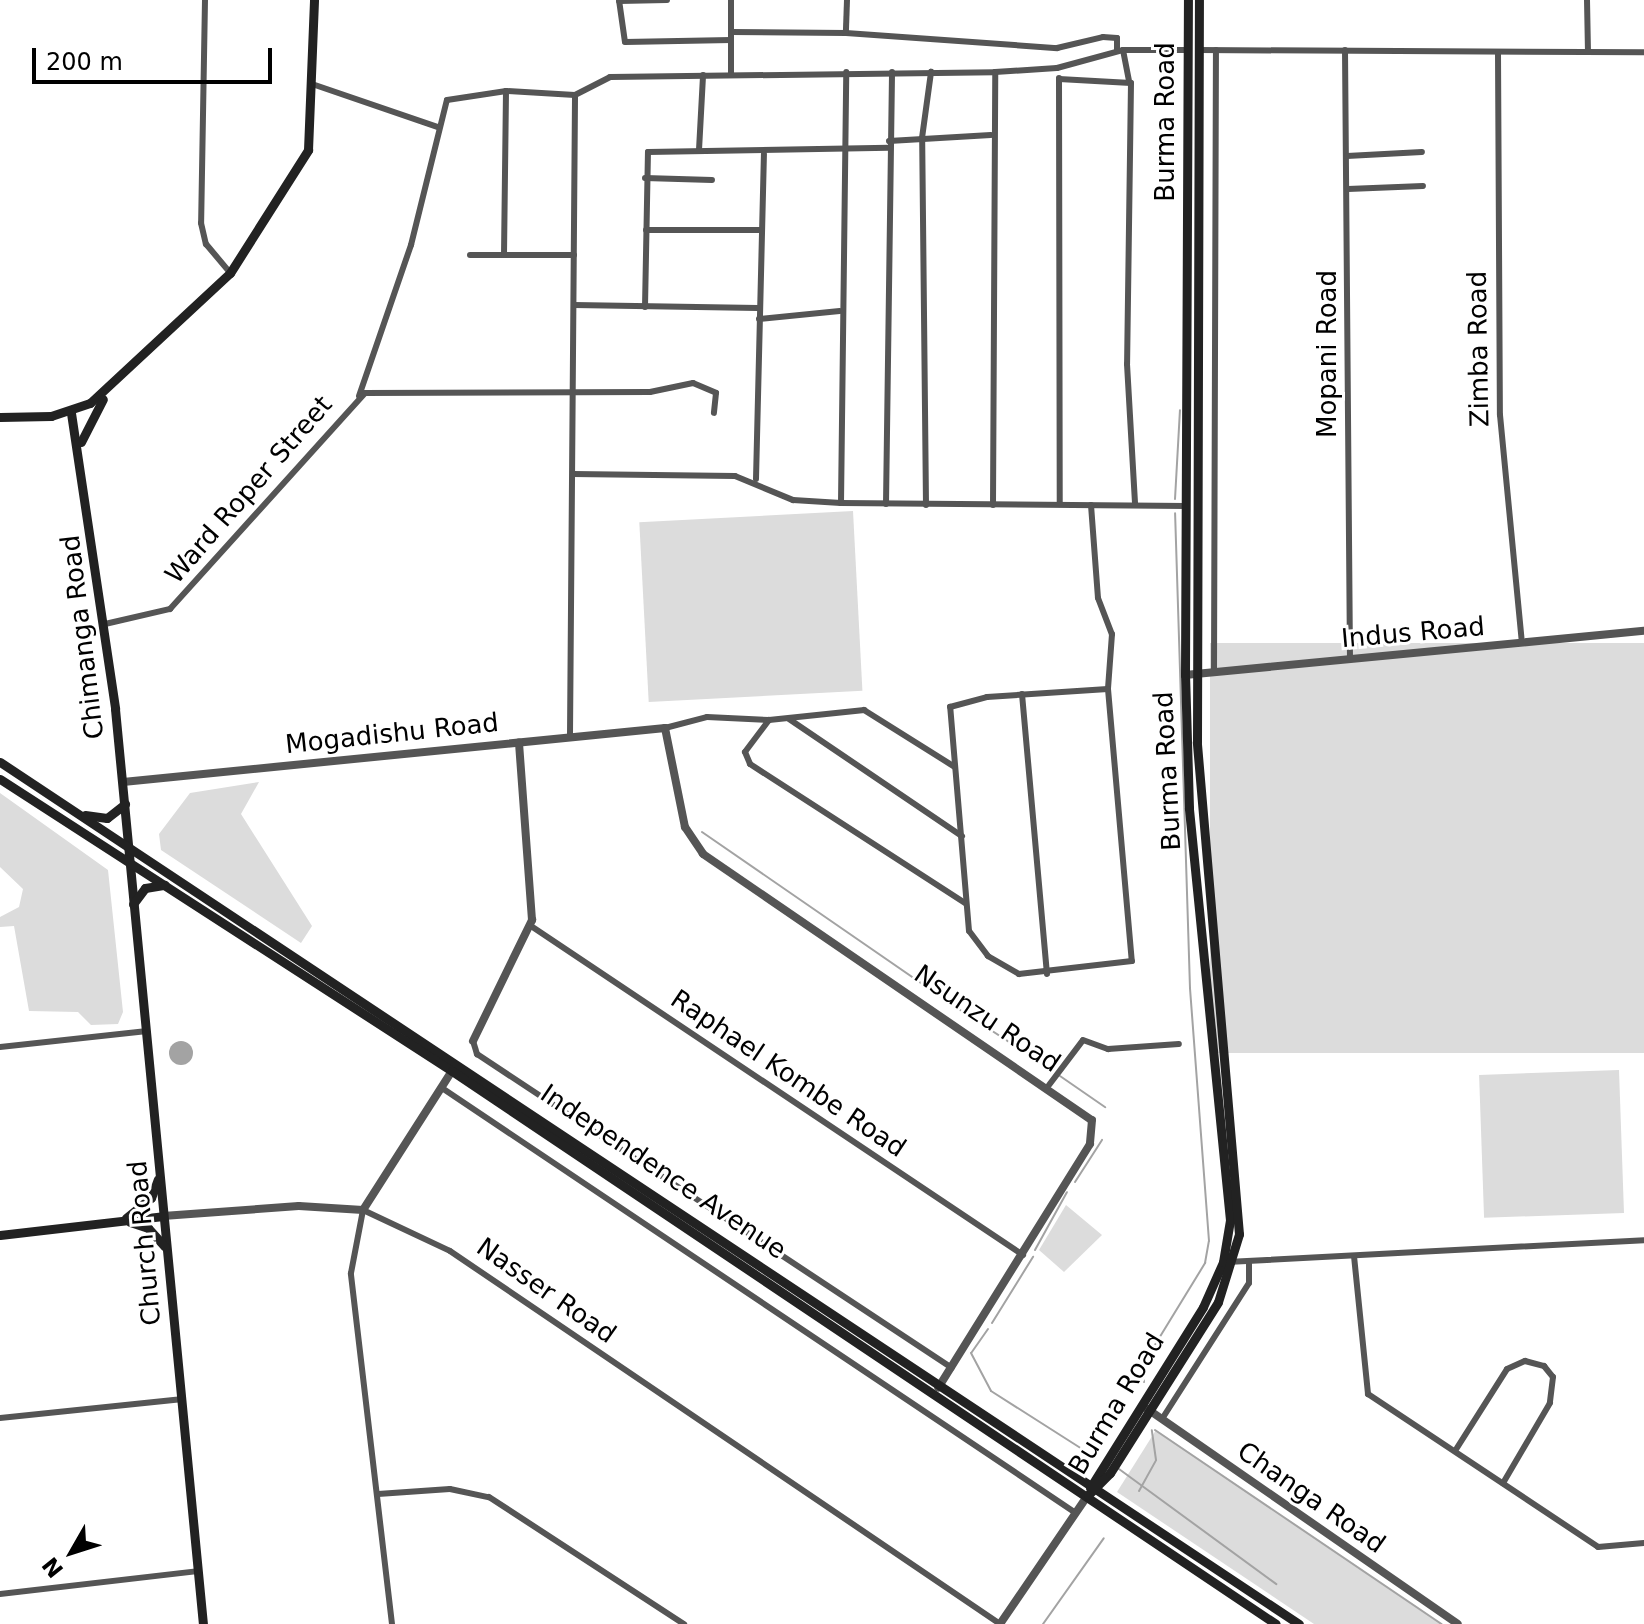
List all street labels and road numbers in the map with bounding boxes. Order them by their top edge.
street label: Burma Road [1150,42,1182,202]
street label: Mopani Road [1312,270,1344,438]
street label: Zimba Road [1462,271,1496,427]
street label: Ward Roper Street [159,390,339,590]
street label: Chimanga Road [55,533,111,741]
street label: Indus Road [1340,611,1486,655]
street label: Burma Road [1148,691,1188,851]
street label: Mogadishu Road [284,707,500,761]
street label: Nsunzu Road [908,959,1066,1079]
street label: Raphael Kombe Road [665,984,911,1164]
street label: Independence Avenue [534,1078,792,1266]
street label: Church Road [122,1159,168,1327]
street label: Nasser Road [470,1232,622,1350]
street label: Burma Road [1063,1328,1171,1480]
street label: Changa Road [1231,1436,1391,1560]

